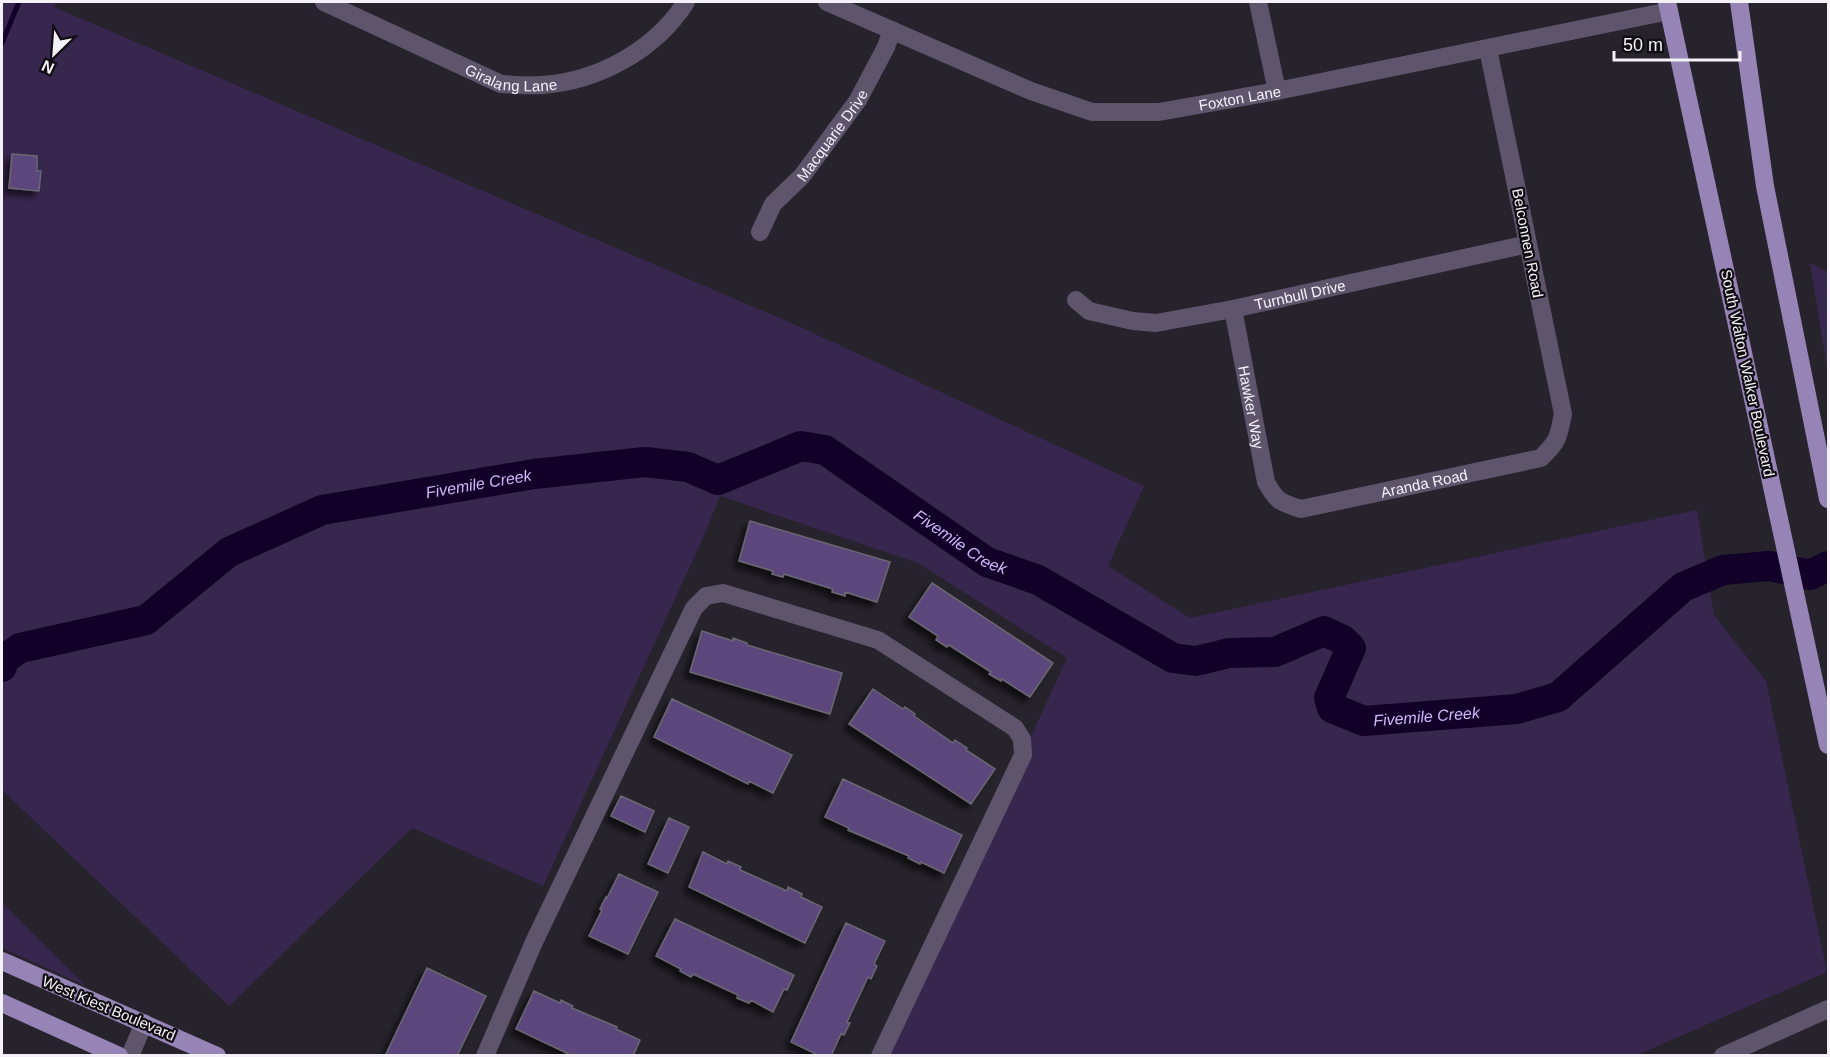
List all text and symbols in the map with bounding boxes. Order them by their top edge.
north arrow [24,24,84,84]
scale bar [1614,24,1740,62]
text: 50 m [1623,35,1663,55]
text: N [39,57,57,77]
street label: Giralang Lane [463,60,558,94]
street label: Foxton Lane [1197,82,1282,113]
street label: Macquarie Drive [793,86,871,184]
street label: Belconnen Road [1509,187,1547,299]
street label: South Walton Walker Boulevard [1718,268,1778,478]
street label: Turnbull Drive [1253,276,1347,313]
street label: Hawker Way [1235,364,1268,451]
street label: Aranda Road [1379,465,1469,500]
water label: Fivemile Creek [424,466,534,501]
water label: Fivemile Creek [911,506,1010,577]
water label: Fivemile Creek [1373,703,1481,729]
street label: West Kiest Boulevard [40,972,178,1044]

